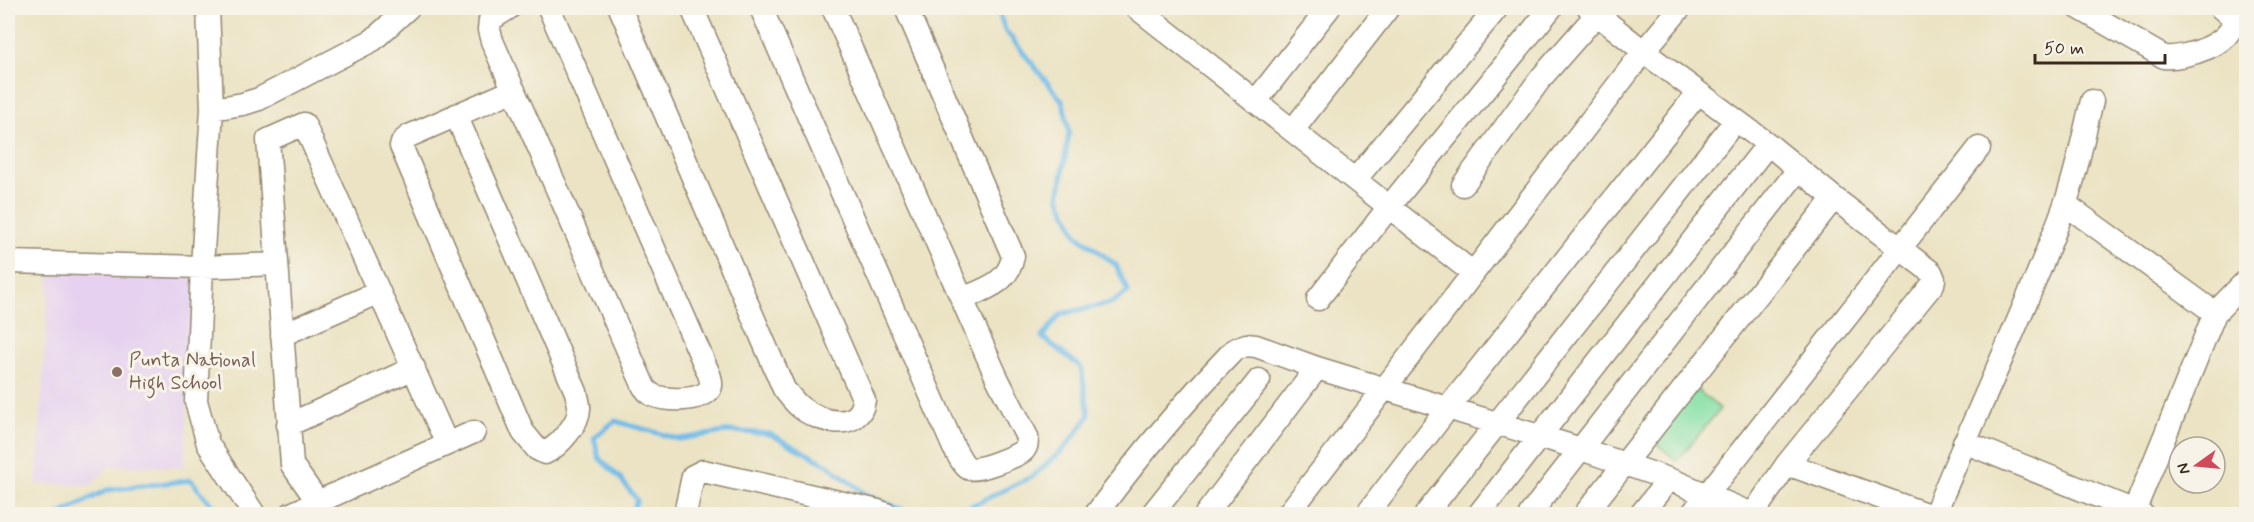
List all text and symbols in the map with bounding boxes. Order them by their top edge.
scale bar [2035,27,2166,65]
text: 50 m [2044,37,2084,61]
place label: Punta National High School [129,347,256,399]
marker: Punta National High School [110,365,124,379]
north arrow [2167,435,2227,495]
text: N [2172,461,2195,476]

